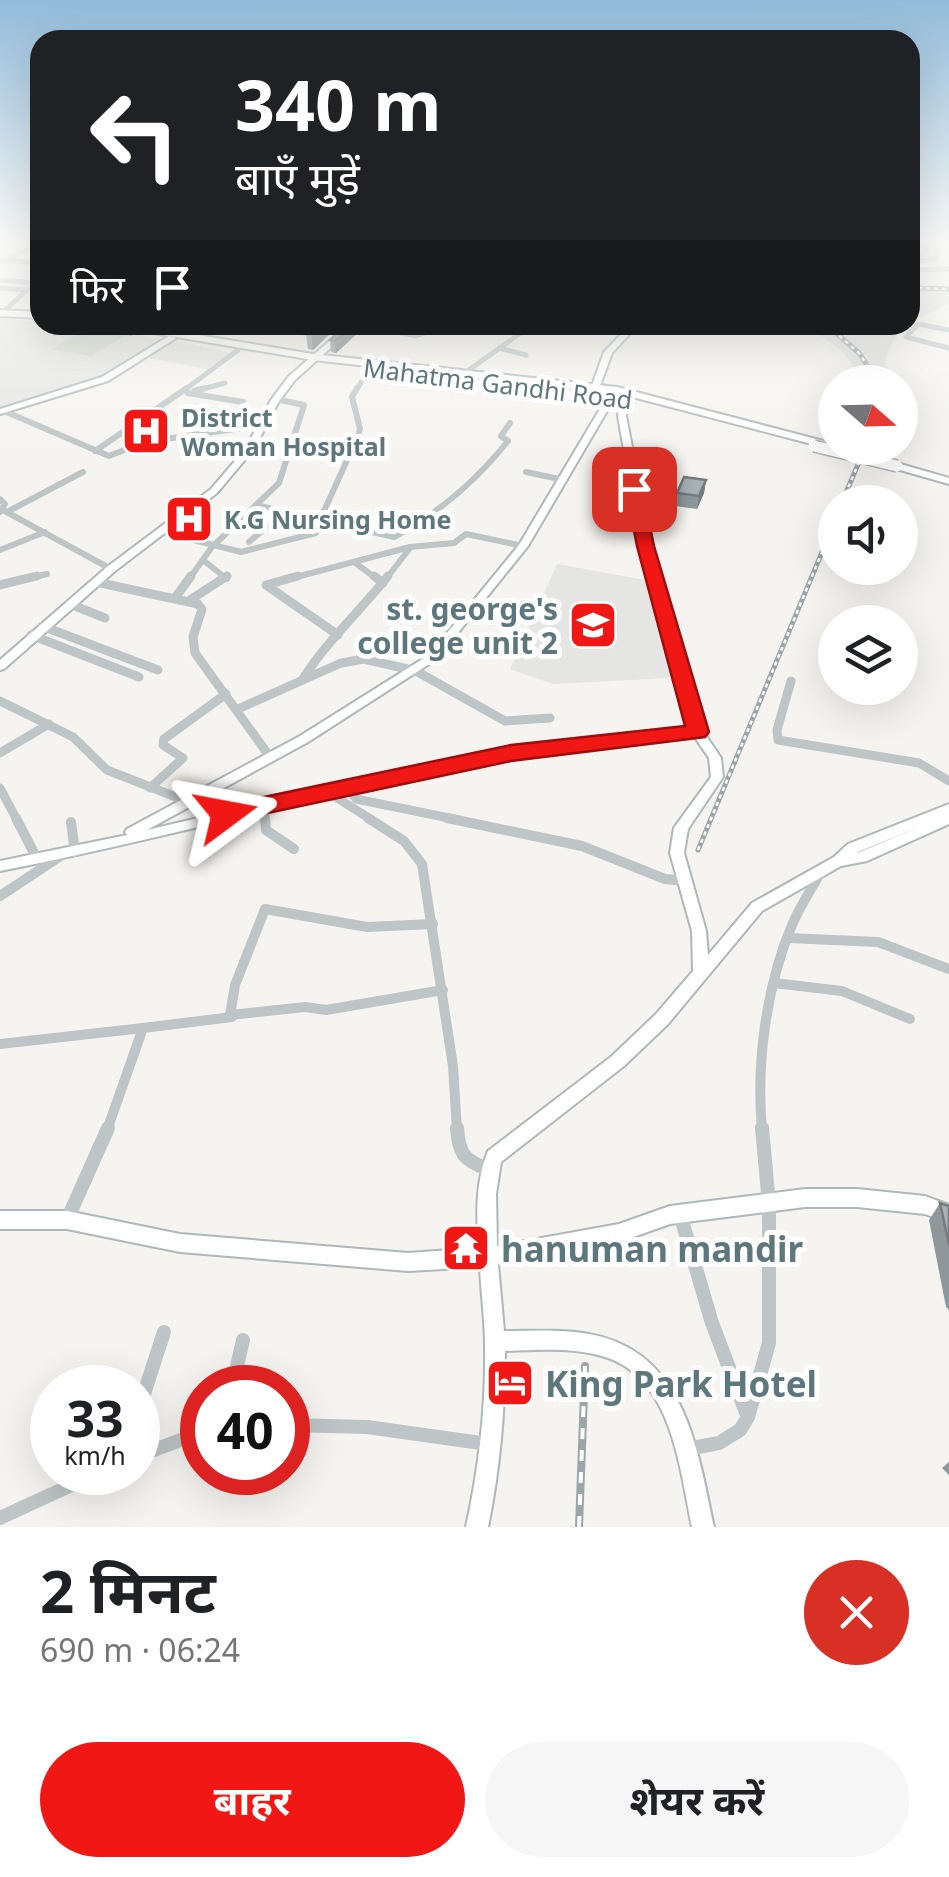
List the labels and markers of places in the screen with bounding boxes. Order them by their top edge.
place label: District Woman Hospital [181,400,386,463]
hospital icon: District Woman Hospital [120,405,172,457]
pin [592,447,677,532]
hospital icon: K.G Nursing Home [163,493,215,545]
place label: K.G Nursing Home [224,502,451,536]
place label: st. george's college unit 2 [357,588,558,663]
school or university icon: st. george's college unit 2 [567,599,619,651]
temple icon: hanuman mandir [440,1222,492,1274]
place label: hanuman mandir [501,1225,804,1272]
hotel icon: King Park Hotel [484,1357,536,1409]
place label: King Park Hotel [545,1360,817,1407]

